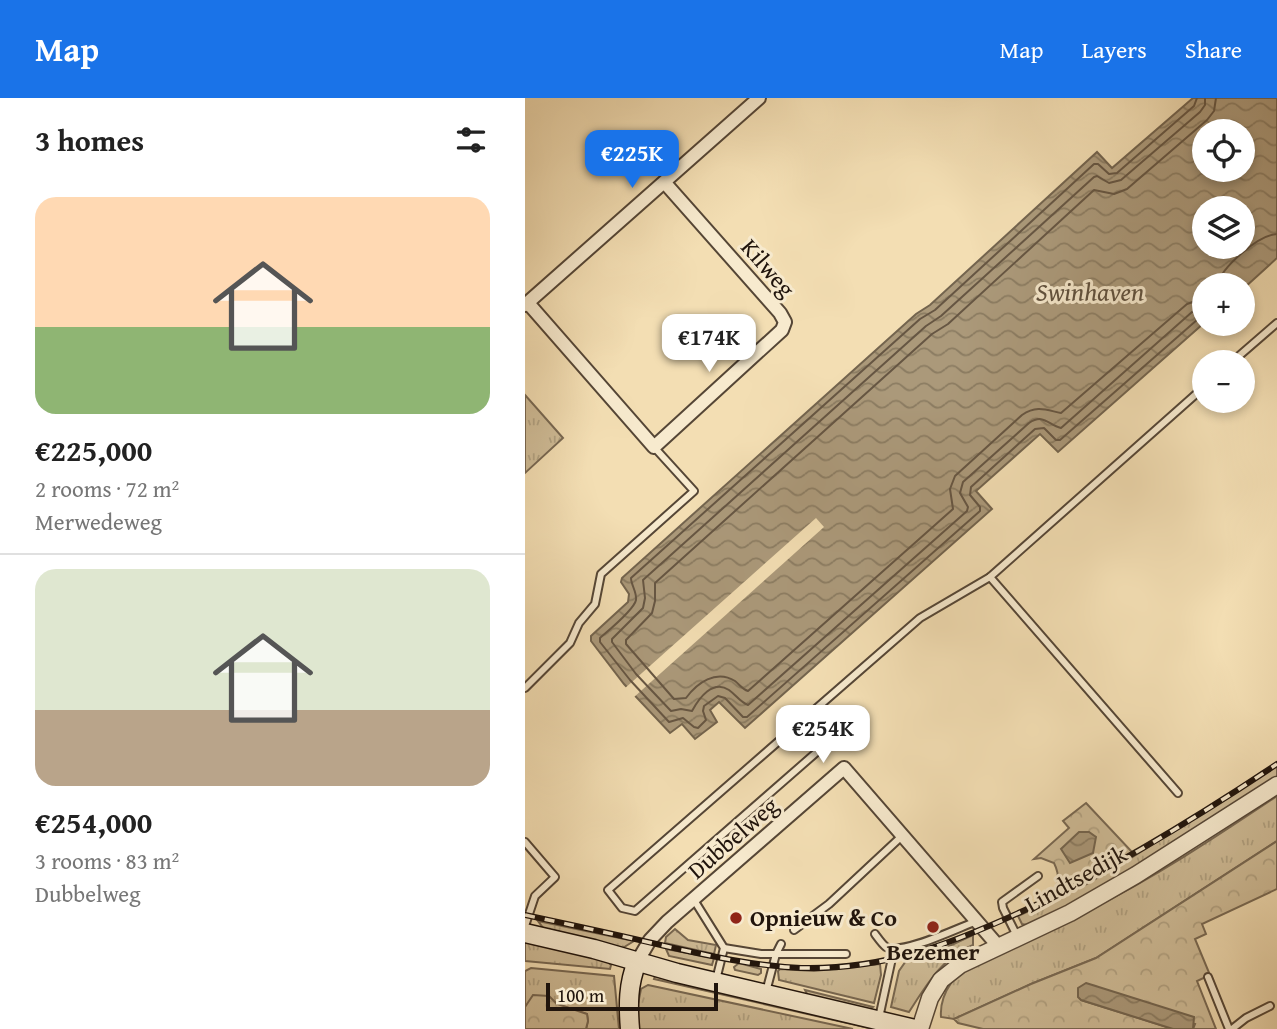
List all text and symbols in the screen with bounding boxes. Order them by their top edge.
text: Map [35,25,99,73]
text: Map [1000,32,1043,67]
text: Layers [1081,32,1147,67]
text: Share [1185,32,1242,67]
text: 3 homes [35,118,144,162]
map controls [1192,119,1255,413]
button: locate [1192,119,1255,182]
icon: filters [452,121,490,159]
pin: €225K [583,130,681,190]
text: €225K [601,136,663,169]
button: layers [1192,196,1255,259]
street label: Kilweg [733,231,804,305]
icon: home [200,243,326,369]
water label: Swinhaven [1036,272,1144,311]
button: + [1192,273,1255,336]
pin: €174K [660,314,758,374]
text: €174K [678,320,740,353]
button: − [1192,350,1255,413]
text: €225,000 [35,428,152,472]
text: 2 rooms · 72 m² [35,472,179,505]
text: Merwedeweg [35,505,162,538]
icon: home [200,615,326,741]
pin: €254K [774,706,872,765]
text: €254K [792,711,854,744]
street label: Dubbelweg [680,788,786,887]
text: €254,000 [35,800,152,844]
street label: Lindtsedijk [1018,836,1134,921]
text: 3 rooms · 83 m² [35,844,179,877]
text: Dubbelweg [35,877,141,910]
place label: Opnieuw & Co [750,900,897,935]
marker: Opnieuw & Co [728,910,744,926]
marker: Bezemer [925,919,941,935]
place label: Bezemer [886,934,980,969]
scale bar [546,980,717,1012]
text: 100 m [557,981,604,1009]

